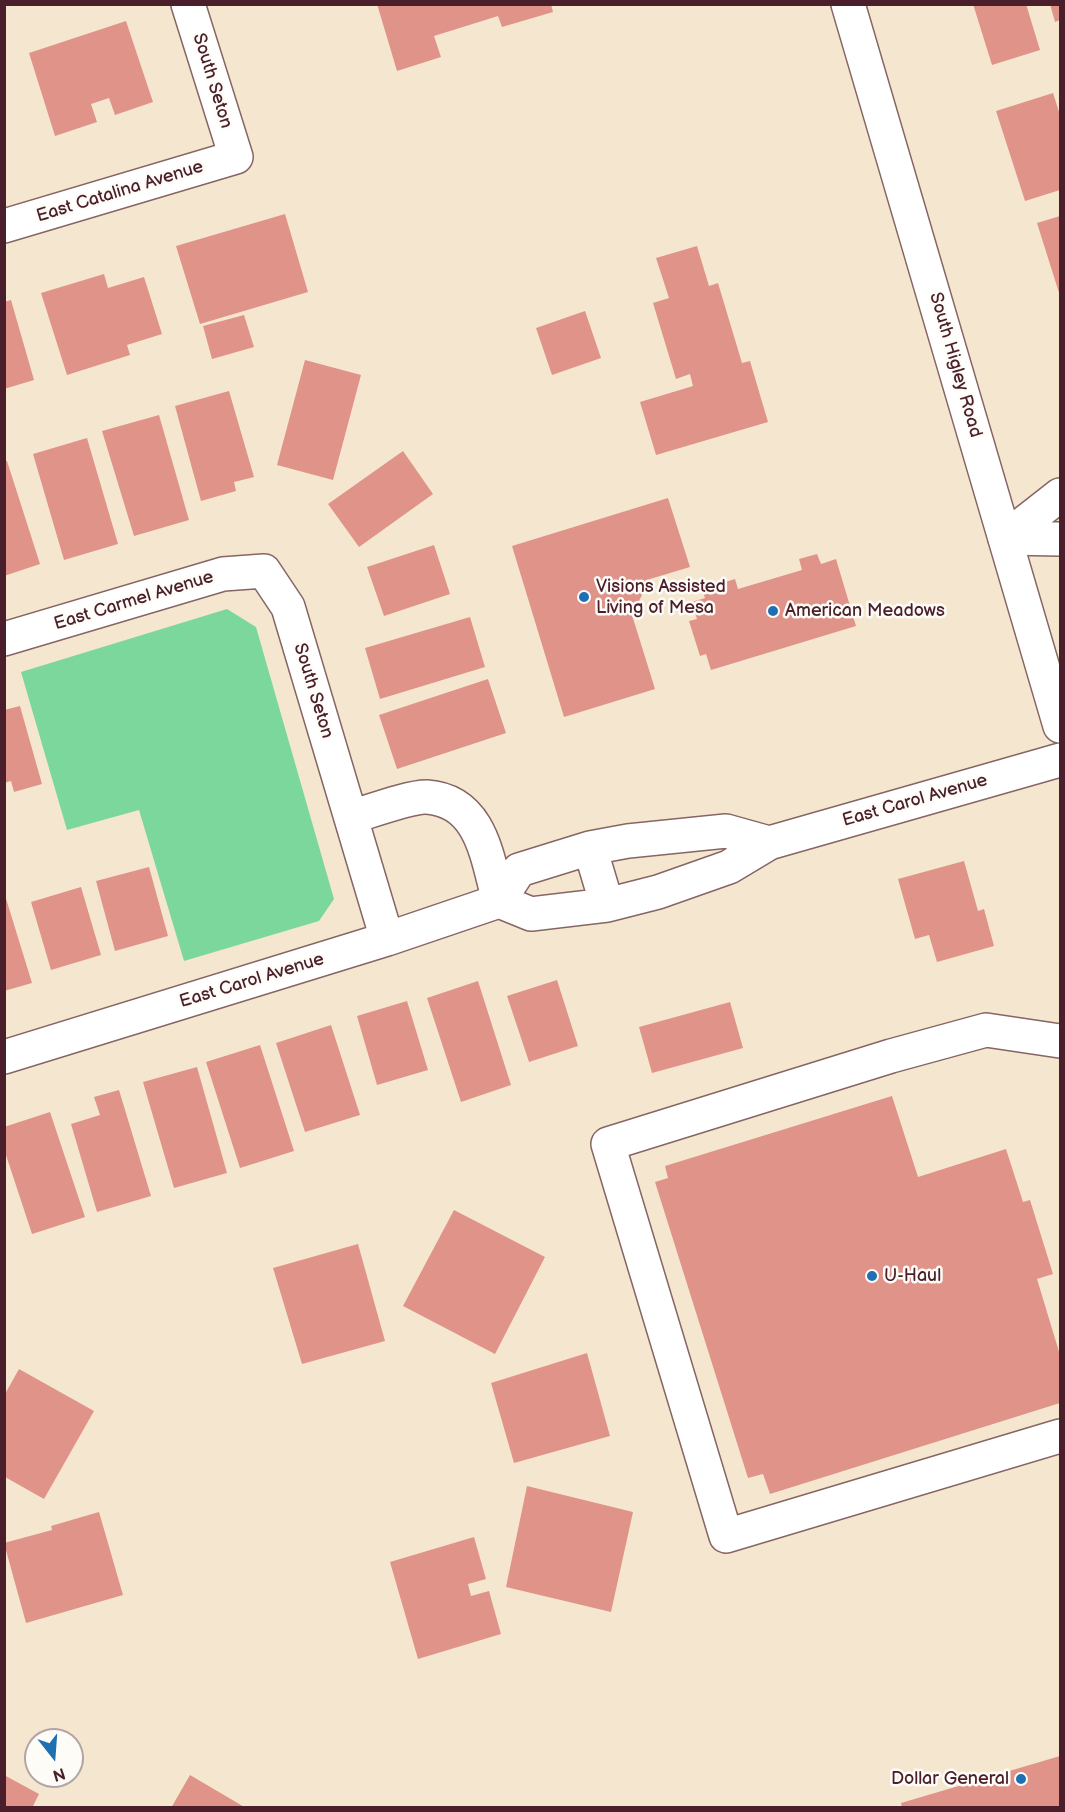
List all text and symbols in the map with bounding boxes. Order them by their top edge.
street label: South Seton [187,31,237,131]
street label: East Catalina Avenue [34,156,206,228]
street label: South Higley Road [924,290,986,440]
street label: East Carmel Avenue [52,566,216,636]
place label: Visions Assisted Living of Mesa [596,576,726,618]
marker: Visions Assisted Living of Mesa [577,590,591,604]
place label: American Meadows [785,600,945,622]
marker: American Meadows [766,604,780,618]
street label: South Seton [288,641,338,741]
street label: East Carol Avenue [840,770,990,832]
street label: East Carol Avenue [177,949,327,1013]
place label: U-Haul [884,1265,941,1287]
marker: U-Haul [865,1269,879,1283]
north arrow [24,1728,84,1788]
text: N [50,1763,67,1785]
place label: Dollar General [891,1768,1009,1790]
marker: Dollar General [1014,1772,1028,1786]

